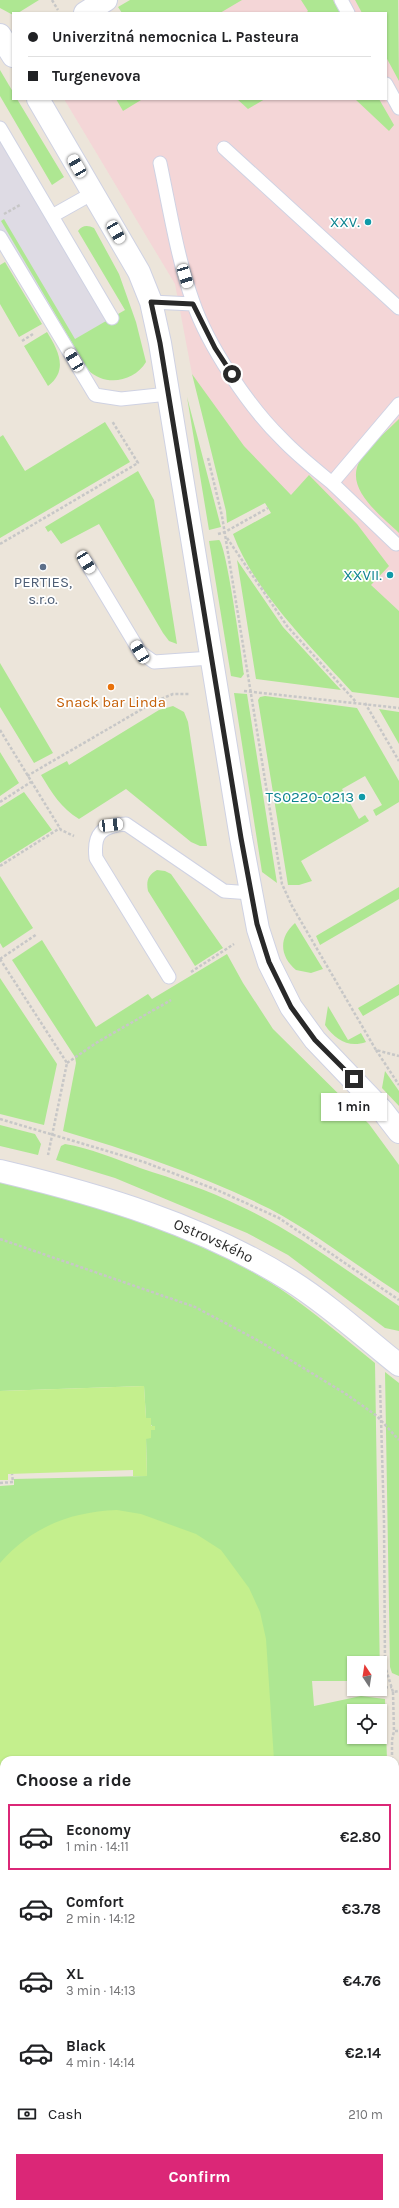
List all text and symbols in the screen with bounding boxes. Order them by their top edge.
text: Univerzitná nemocnica L. Pasteura [52,28,299,46]
text: Turgenevova [52,67,141,85]
car [66,153,88,179]
place label: XXV. [330,213,360,231]
marker: XXV. [363,217,373,227]
car [105,219,127,245]
car [176,263,194,289]
car [63,347,85,373]
route start [223,365,241,383]
car [75,549,97,575]
marker: PERTIES, s.r.o. [38,562,48,572]
place label: XXVII. [343,566,382,584]
marker: XXVII. [385,570,395,580]
place label: PERTIES, s.r.o. [14,573,72,608]
car [129,639,151,665]
marker: Snack bar Linda [106,682,116,692]
place label: Snack bar Linda [56,693,166,711]
place label: TS0220-0213 [266,788,354,806]
marker: TS0220-0213 [357,792,367,802]
car [98,818,124,832]
route end [345,1070,363,1088]
callout: 1 min [321,1093,387,1121]
text: 1 min [338,1099,370,1114]
street label: Ostrovského [171,1215,257,1267]
north arrow [347,1656,387,1696]
map controls [347,1656,387,1744]
button: locate [347,1704,387,1744]
text: Choose a ride [16,1769,131,1791]
icon: car [18,1819,54,1855]
text: Economy [66,1821,131,1839]
text: €2.80 [340,1828,381,1846]
text: 1 min · 14:11 [66,1839,129,1854]
icon: car [18,1891,54,1927]
text: Comfort [66,1893,124,1911]
text: €3.78 [342,1900,381,1918]
text: 2 min · 14:12 [66,1911,135,1926]
icon: car [18,1963,54,1999]
text: XL [66,1965,84,1983]
text: €4.76 [343,1972,381,1990]
text: 3 min · 14:13 [66,1983,136,1998]
icon: car [18,2035,54,2071]
text: Black [66,2037,106,2055]
text: €2.14 [345,2044,381,2062]
text: 4 min · 14:14 [66,2055,135,2070]
icon: cash [16,2103,38,2125]
text: Cash [48,2105,82,2123]
text: 210 m [348,2107,383,2122]
button: Confirm [16,2154,383,2200]

